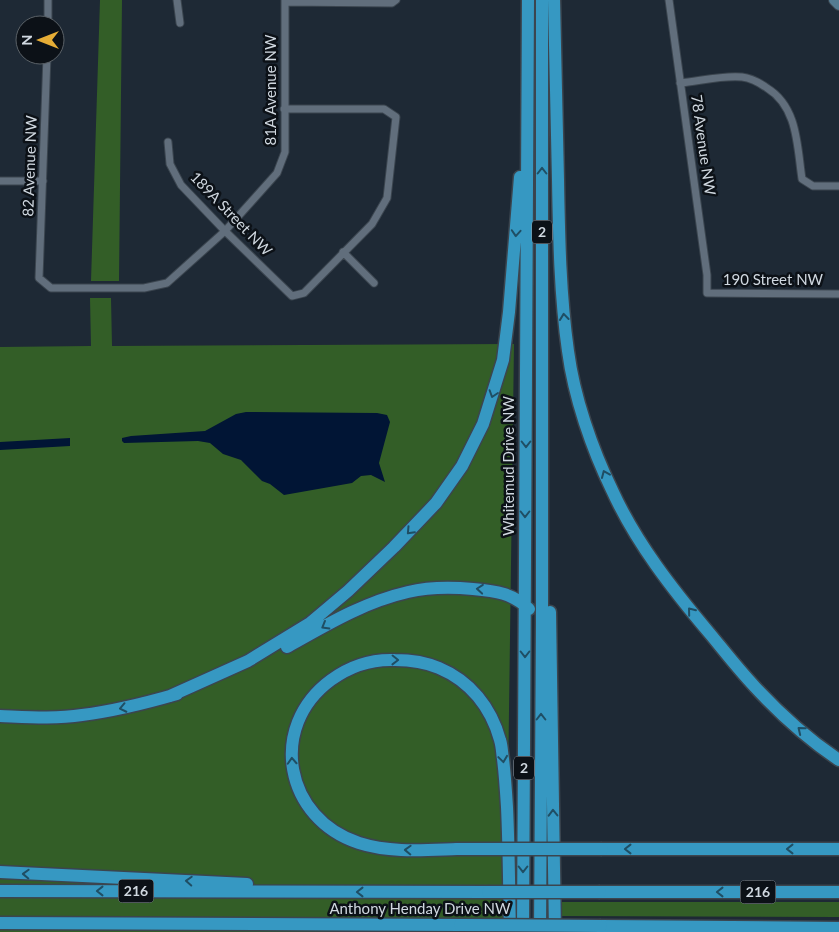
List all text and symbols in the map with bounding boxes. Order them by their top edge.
north arrow [15,15,65,65]
street label: 81A Avenue NW [261,34,279,145]
text: N [18,35,35,45]
street label: 78 Avenue NW [688,93,720,197]
street label: 82 Avenue NW [18,115,40,217]
one-way arrow [537,166,547,174]
street label: 189A Street NW [187,168,277,259]
road number: 2 [532,220,552,243]
one-way arrow [510,230,521,238]
street label: 190 Street NW [723,270,824,288]
one-way arrow [559,313,570,321]
one-way arrow [488,389,498,397]
street label: Whitemud Drive NW [499,395,517,536]
one-way arrow [521,440,531,448]
one-way arrow [600,470,611,479]
one-way arrow [520,510,531,518]
one-way arrow [407,525,416,534]
one-way arrow [476,584,484,595]
one-way arrow [688,608,696,617]
one-way arrow [321,619,330,629]
one-way arrow [520,650,530,658]
one-way arrow [391,655,399,665]
one-way arrow [118,702,127,713]
one-way arrow [536,712,546,720]
one-way arrow [797,727,806,736]
one-way arrow [497,755,508,763]
road number: 2 [514,756,534,780]
one-way arrow [287,757,298,765]
one-way arrow [548,809,558,817]
one-way arrow [404,844,412,855]
one-way arrow [624,844,632,854]
one-way arrow [786,844,794,854]
one-way arrow [518,865,529,873]
one-way arrow [22,869,30,879]
one-way arrow [184,876,192,886]
road number: 216 [118,879,154,902]
road number: 216 [740,880,776,904]
one-way arrow [95,886,103,896]
one-way arrow [356,887,364,897]
one-way arrow [716,887,724,897]
street label: Anthony Henday Drive NW [329,899,511,917]

